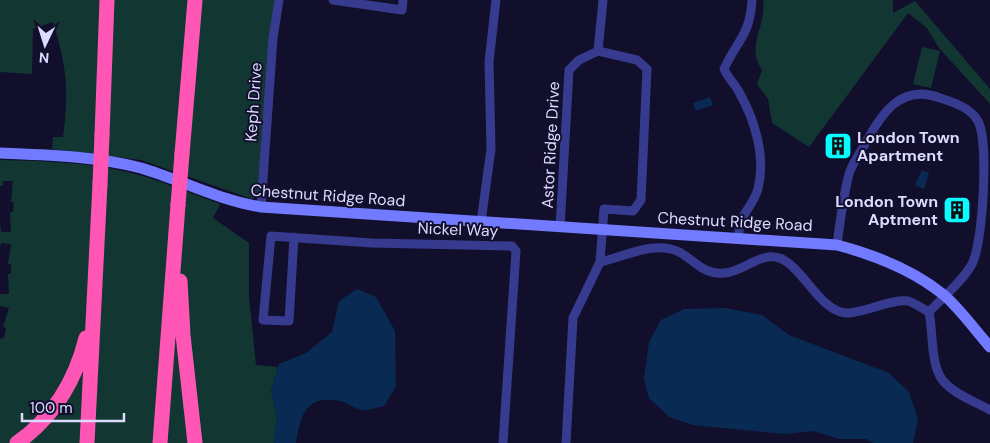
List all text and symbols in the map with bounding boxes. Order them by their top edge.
north arrow [20,20,70,70]
text: N [38,49,50,67]
street label: Keph Drive [240,62,267,142]
street label: Astor Ridge Drive [537,81,564,209]
place label: London Town Apartment [857,127,960,166]
building icon: London Town Apartment [823,131,853,161]
street label: Chestnut Ridge Road [250,180,406,211]
place label: London Town Aptment [835,191,938,230]
building icon: London Town Aptment [942,195,972,225]
street label: Chestnut Ridge Road [657,207,813,236]
street label: Nickel Way [417,218,499,241]
scale bar [22,390,125,422]
text: 100 m [30,398,73,418]

